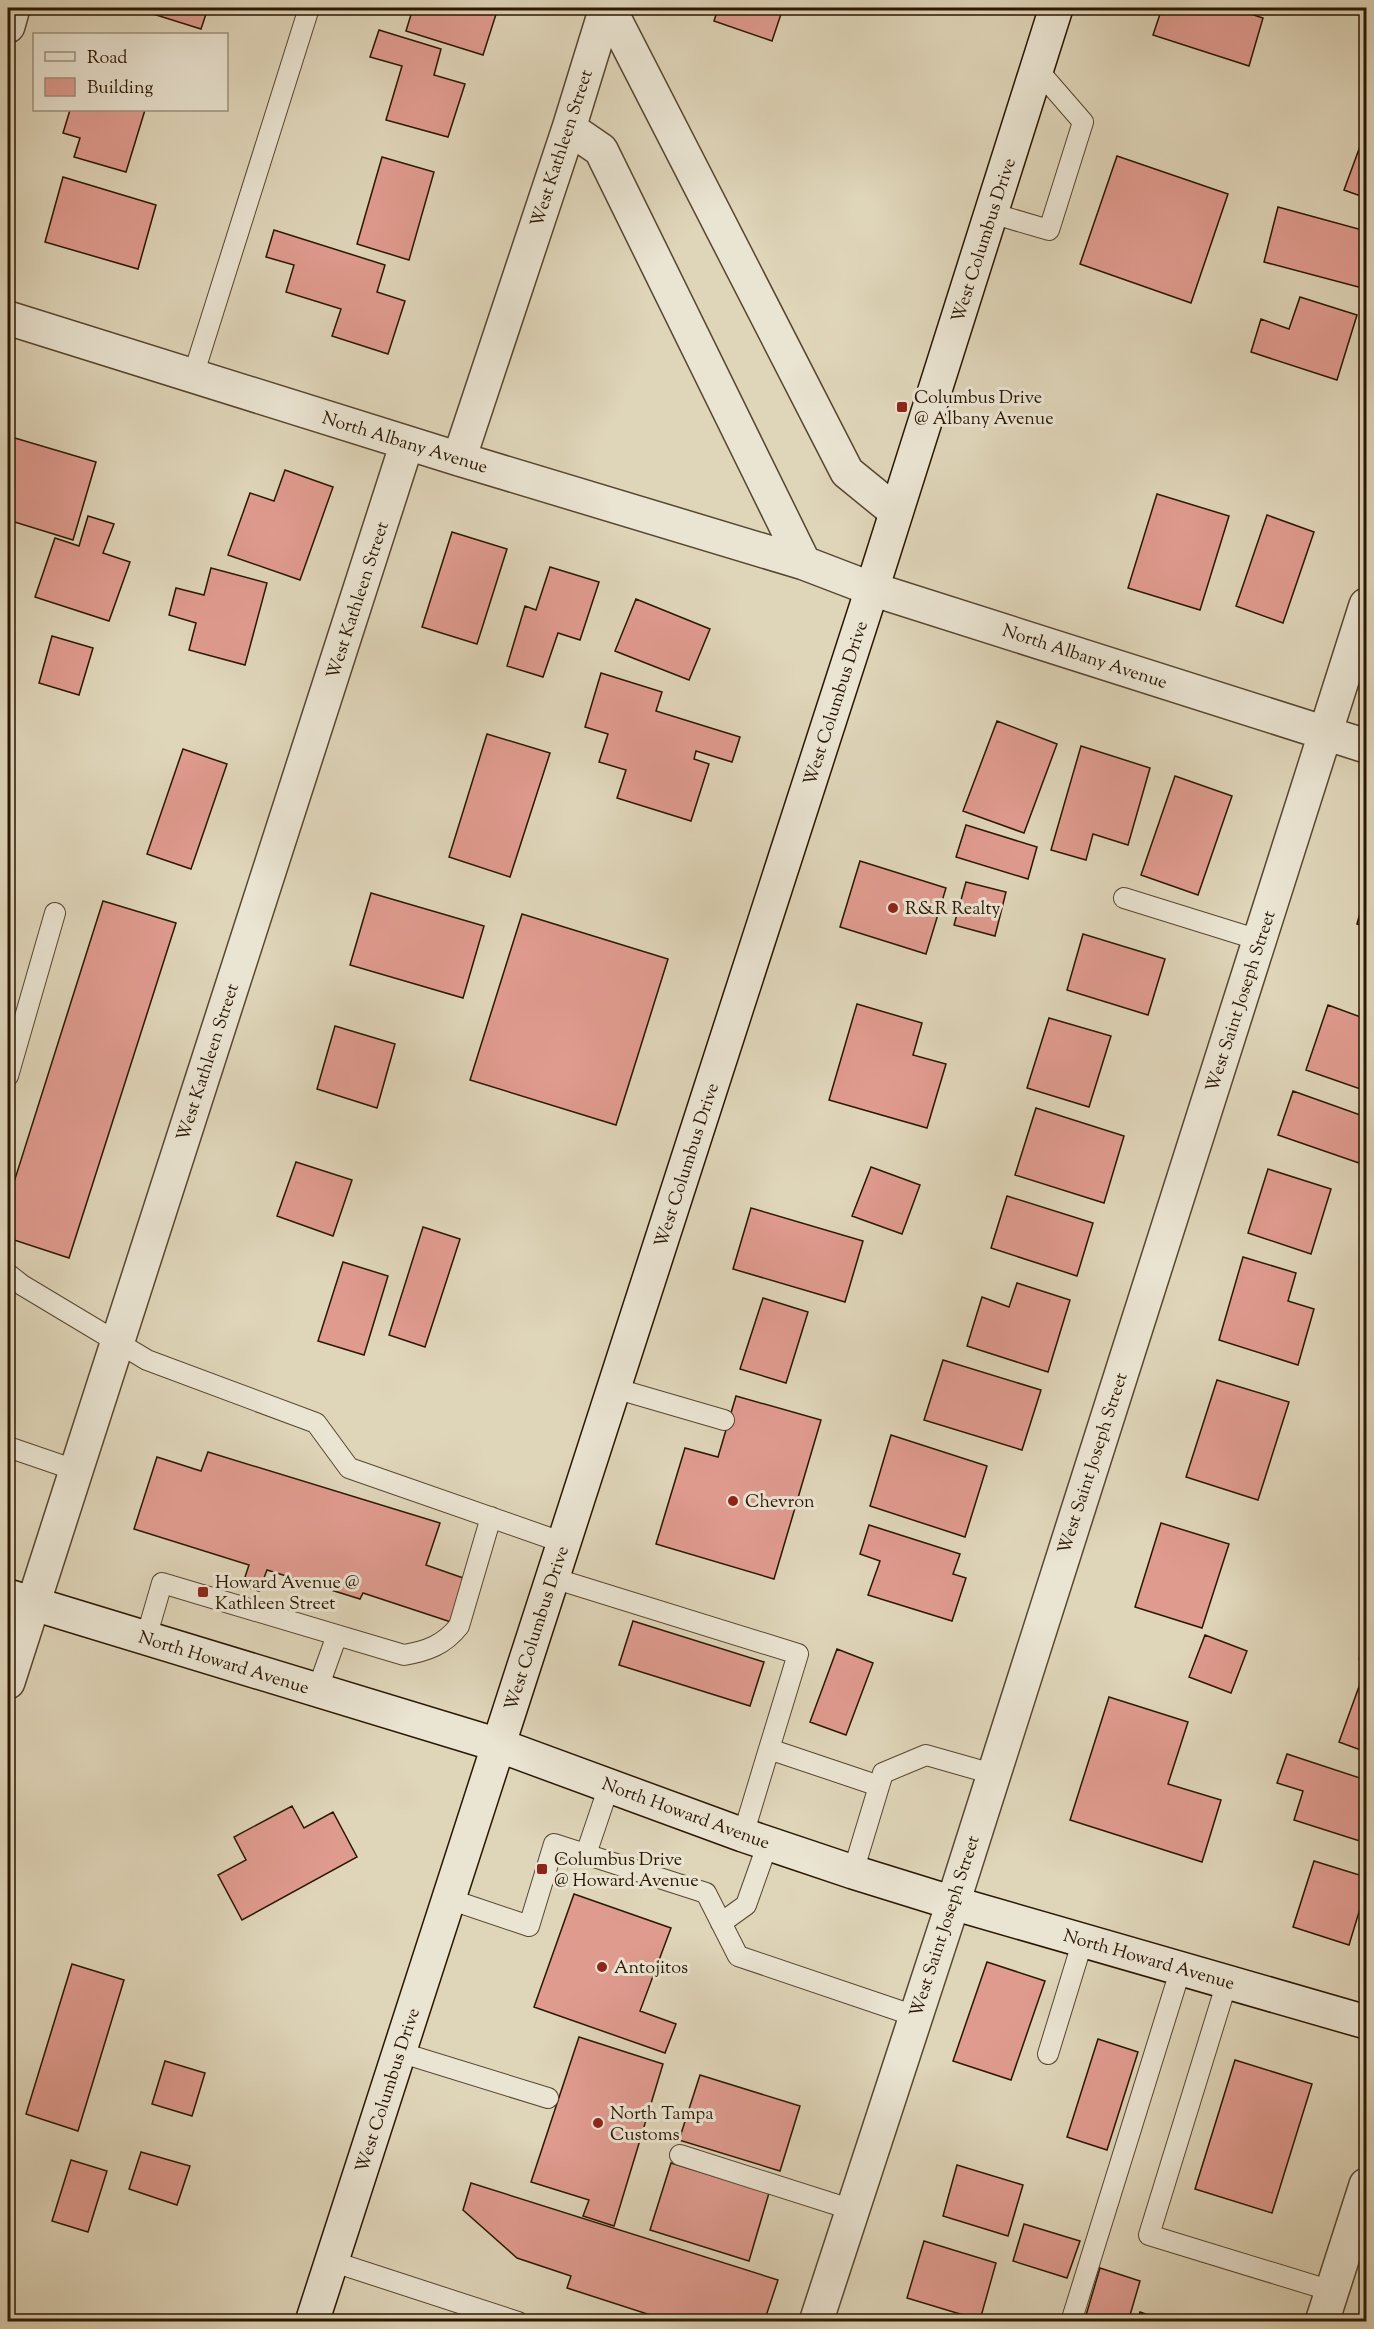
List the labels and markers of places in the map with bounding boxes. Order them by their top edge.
place label: Columbus Drive @ Albany Avenue [914,386,1054,433]
marker: Columbus Drive @ Albany Avenue [895,400,909,414]
place label: R&R Realty [905,897,1001,923]
marker: R&R Realty [886,901,900,915]
place label: Chevron [745,1490,815,1516]
marker: Chevron [726,1494,740,1508]
place label: Howard Avenue @ Kathleen Street [215,1571,360,1618]
marker: Howard Avenue @ Kathleen Street [196,1585,210,1599]
place label: Columbus Drive @ Howard Avenue [554,1848,699,1895]
marker: Columbus Drive @ Howard Avenue [535,1862,549,1876]
place label: Antojitos [614,1956,688,1982]
marker: Antojitos [595,1960,609,1974]
place label: North Tampa Customs [610,2102,714,2149]
marker: North Tampa Customs [591,2116,605,2130]

